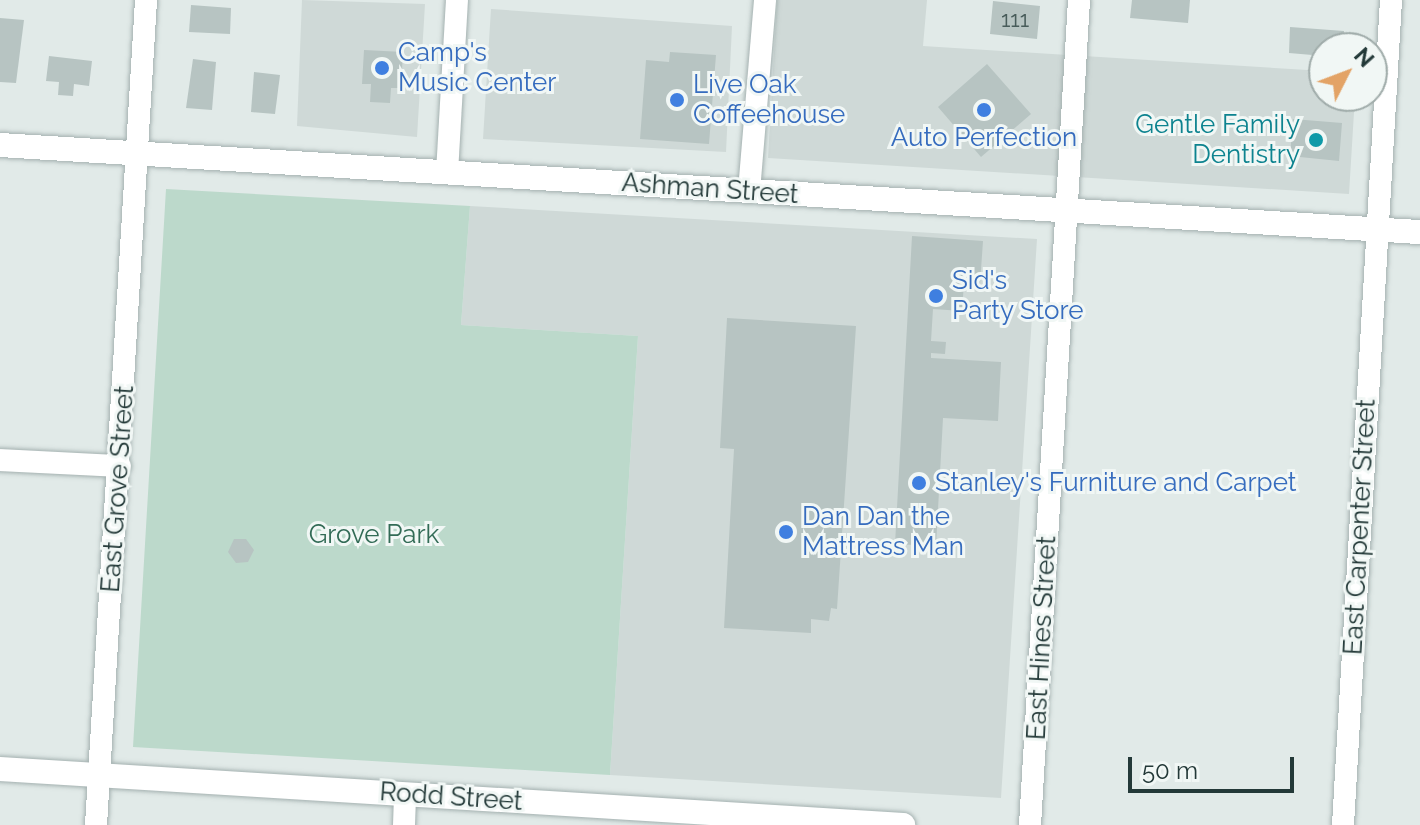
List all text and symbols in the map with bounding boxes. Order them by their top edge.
house number: 111 [1001,7,1029,33]
north arrow [1308,32,1388,112]
place label: Camp's Music Center [398,37,556,98]
text: N [1349,42,1380,72]
marker: Camp's Music Center [373,59,391,77]
place label: Live Oak Coffeehouse [693,69,845,130]
marker: Live Oak Coffeehouse [668,91,686,109]
marker: Auto Perfection [975,101,993,119]
place label: Gentle Family Dentistry [1135,109,1300,170]
place label: Auto Perfection [891,122,1077,154]
marker: Gentle Family Dentistry [1307,131,1325,149]
street label: Ashman Street [621,167,799,211]
place label: Sid's Party Store [952,265,1084,326]
marker: Sid's Party Store [927,287,945,305]
street label: East Grove Street [95,384,141,594]
street label: East Carpenter Street [1338,398,1382,656]
place label: Stanley's Furniture and Carpet [935,467,1296,499]
marker: Stanley's Furniture and Carpet [910,474,928,492]
place label: Dan Dan the Mattress Man [802,501,964,562]
park label: Grove Park [309,519,439,551]
marker: Dan Dan the Mattress Man [777,523,795,541]
street label: East Hines Street [1021,535,1063,741]
scale bar [1132,741,1298,791]
text: 50 m [1142,756,1198,785]
street label: Rodd Street [379,776,523,818]

